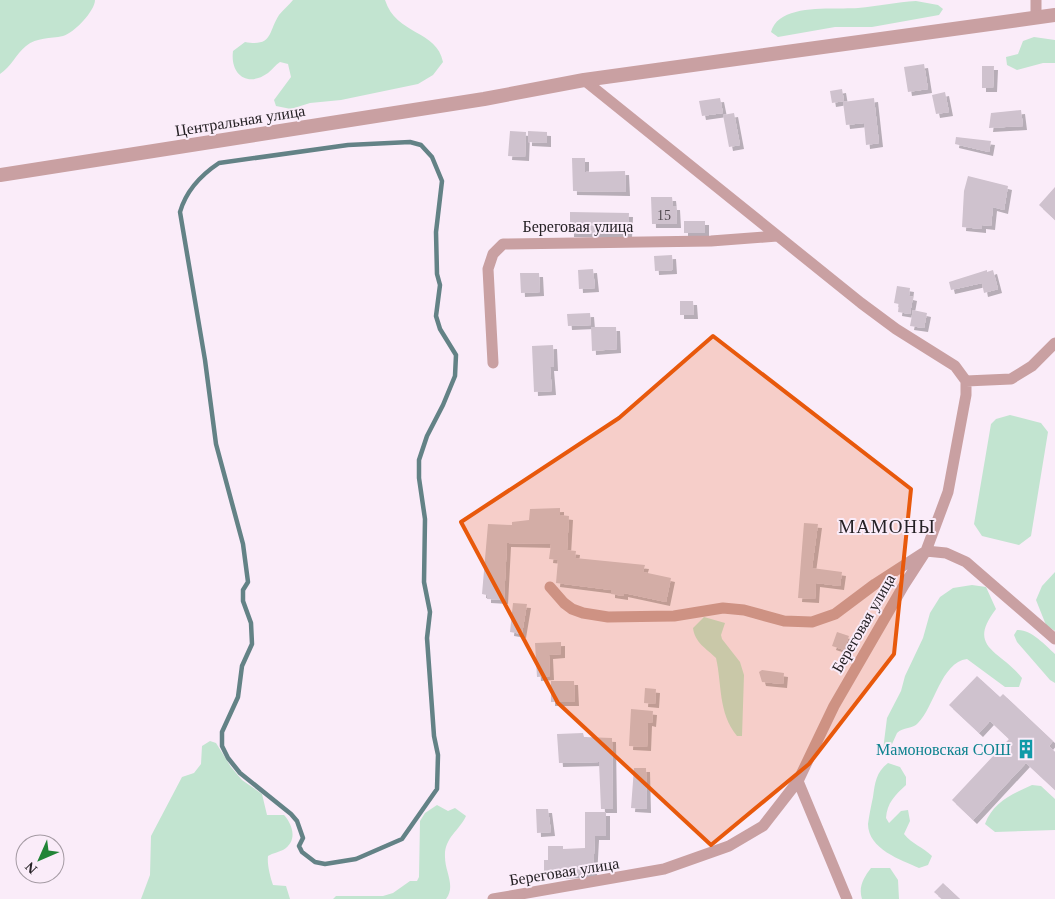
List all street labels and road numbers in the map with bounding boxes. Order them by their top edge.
street label: Центральная улица [174,102,306,140]
street label: Береговая улица [523,218,633,236]
street label: Береговая улица [828,571,899,676]
street label: Береговая улица [508,854,620,890]

